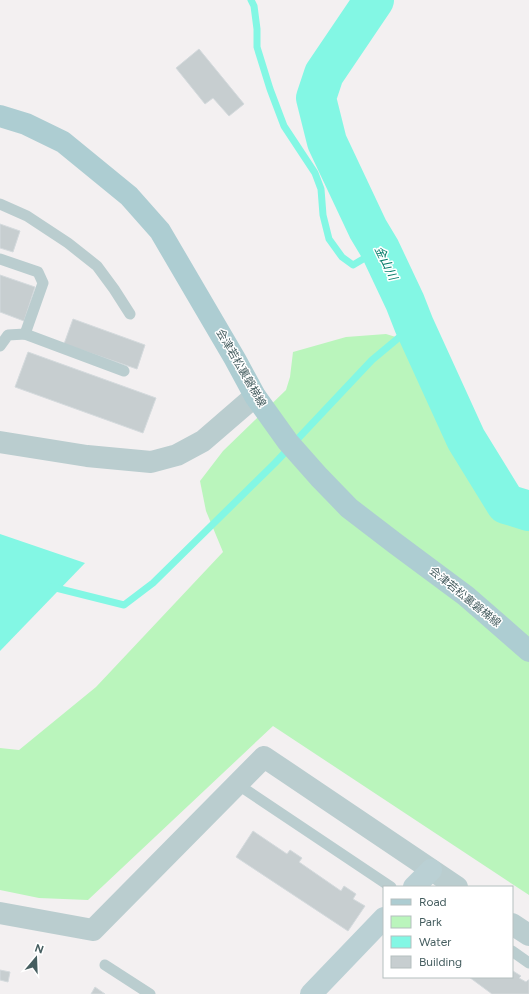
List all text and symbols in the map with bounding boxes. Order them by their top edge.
water label: 金山川 [372,244,401,284]
street label: 会津若松裏磐梯線 [213,327,269,409]
street label: 会津若松裏磐梯線 [427,564,503,630]
legend [383,886,513,978]
text: Road [419,895,447,909]
text: Park [419,915,442,929]
text: Water [419,935,451,949]
north arrow [16,938,56,978]
text: N [33,941,45,957]
text: Building [419,955,462,969]

